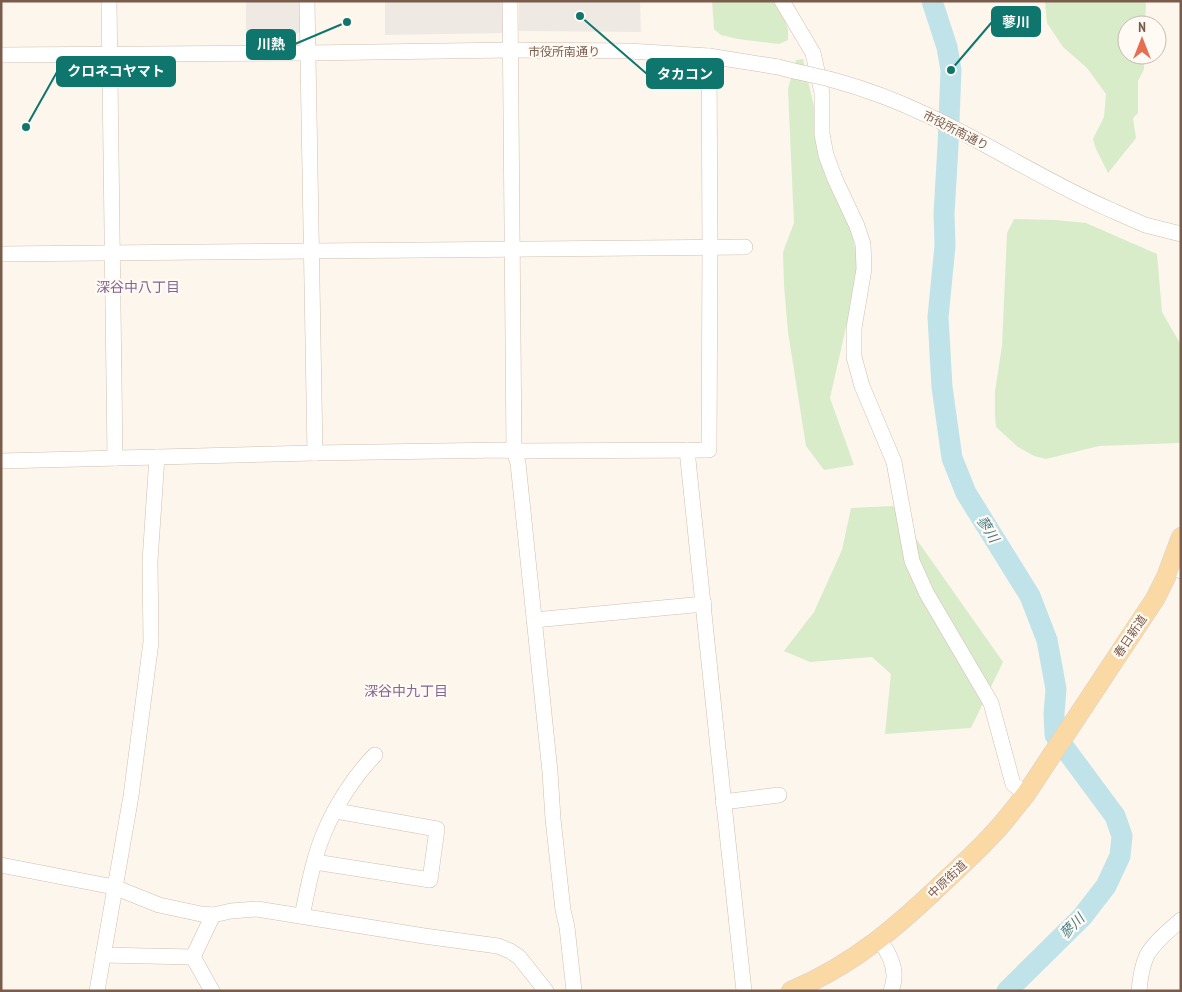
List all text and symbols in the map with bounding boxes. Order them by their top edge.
callout: 蓼川 [992,7,1040,36]
text: 蓼川 [1002,13,1030,31]
north arrow [1117,15,1167,65]
text: N [1138,18,1146,36]
callout: 川熱 [247,30,295,59]
text: 川熱 [257,35,285,53]
street label: 市役所南通り [528,44,600,59]
callout: クロネコヤマト [57,57,175,86]
callout: タカコン [647,59,723,88]
text: クロネコヤマト [67,62,165,80]
text: タカコン [657,65,713,83]
street label: 市役所南通り [921,107,991,153]
district label: 深谷中八丁目 [96,278,180,296]
water label: 蓼川 [973,512,1004,547]
street label: 春日新道 [1110,612,1150,660]
district label: 深谷中九丁目 [364,682,448,700]
street label: 中原街道 [924,857,970,901]
water label: 蓼川 [1056,908,1090,942]

